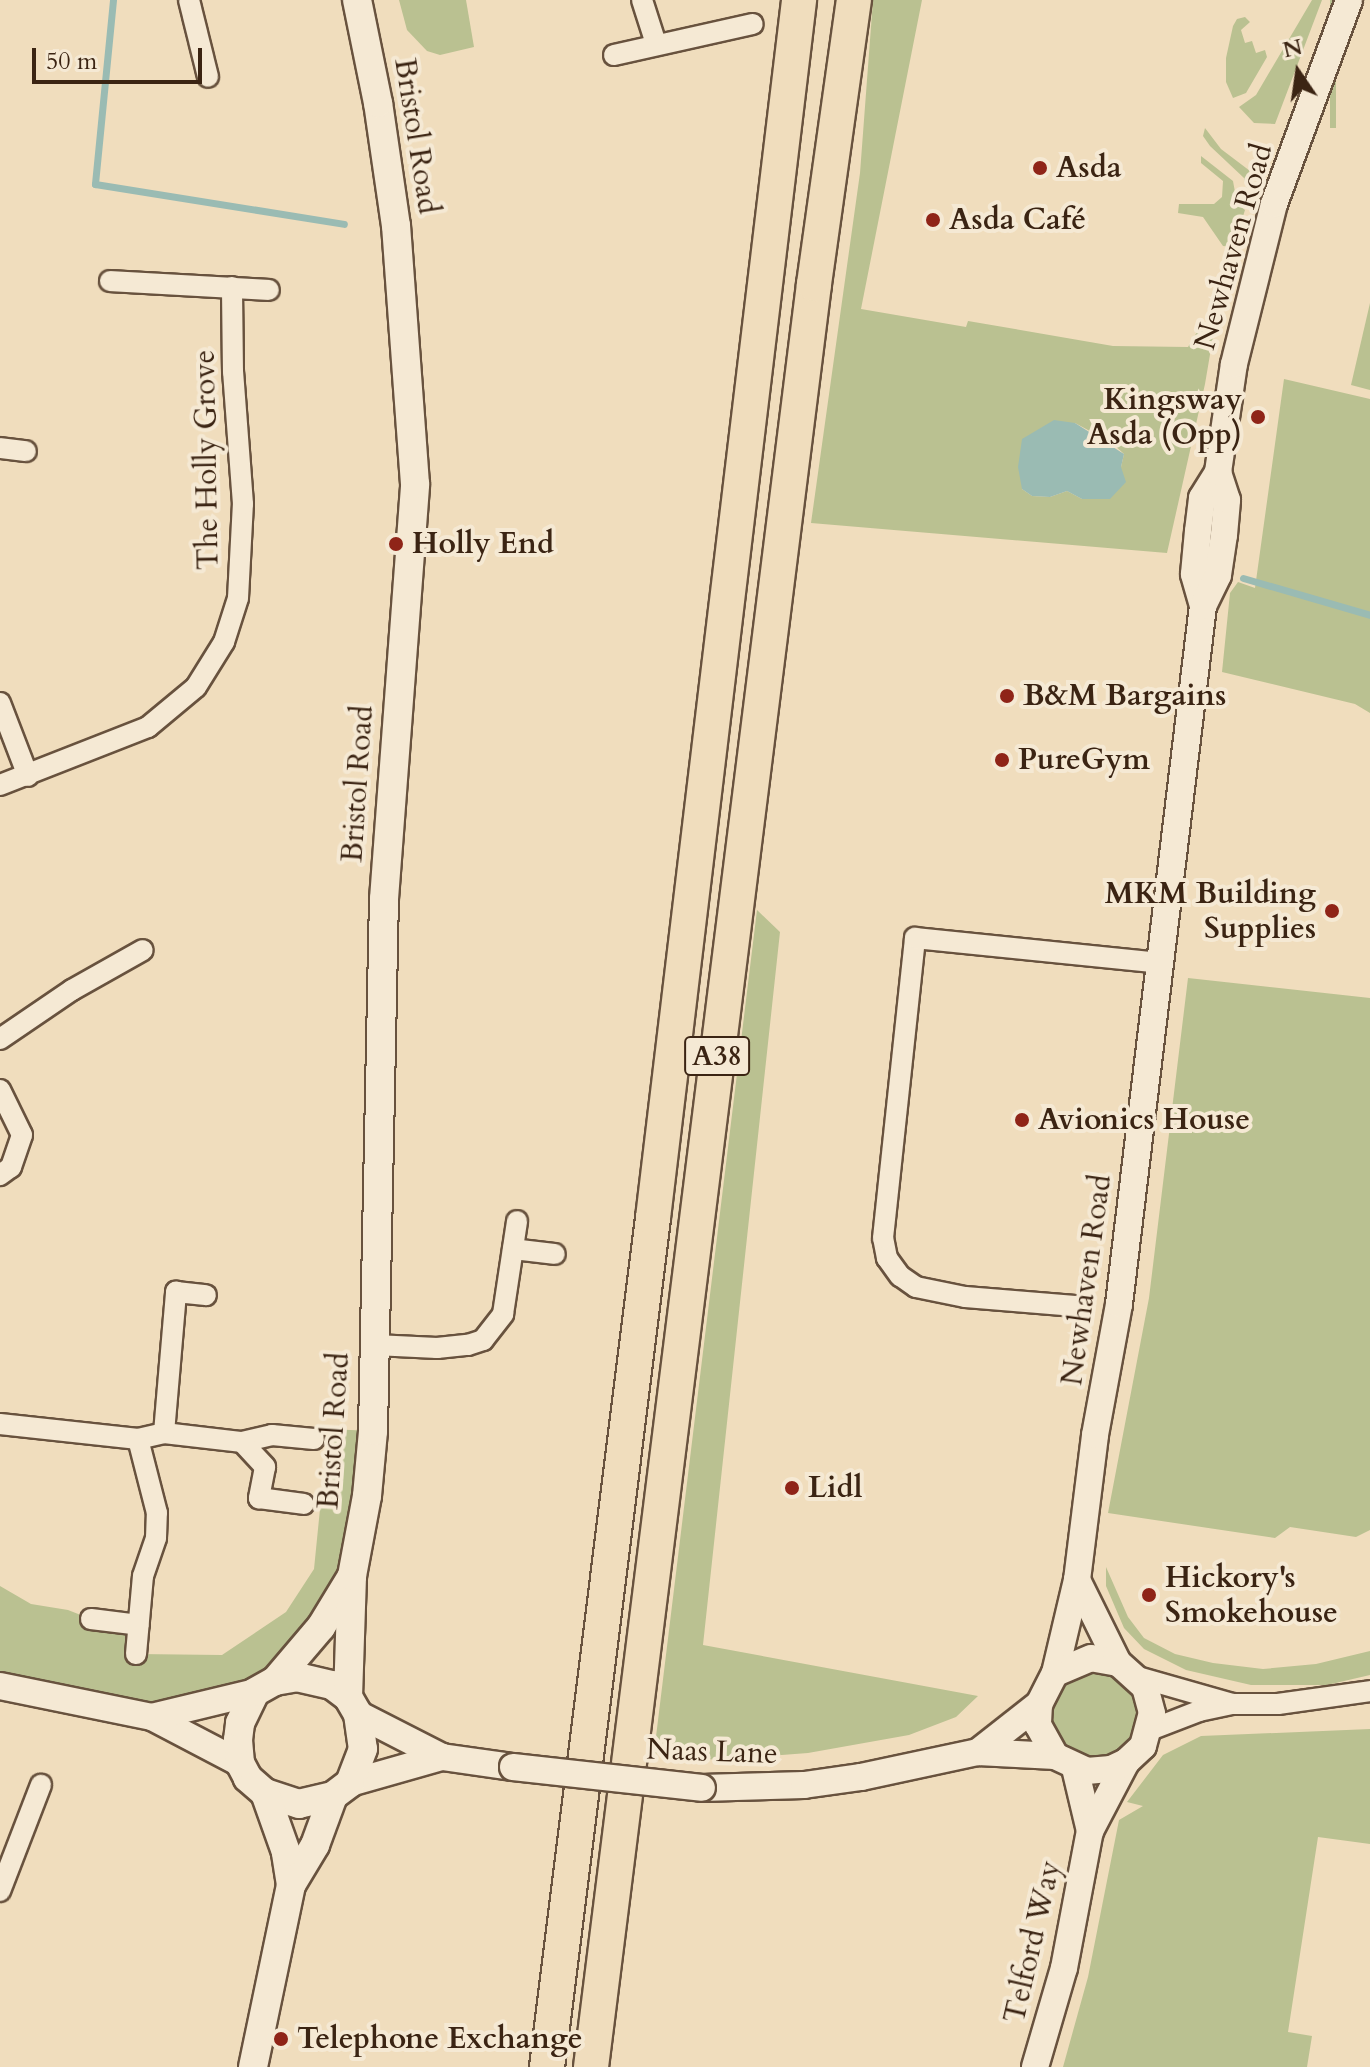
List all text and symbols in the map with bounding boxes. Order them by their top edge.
scale bar [36,32,206,82]
north arrow [1258,32,1338,112]
text: N [1280,32,1305,65]
text: 50 m [46,45,97,78]
street label: Bristol Road [386,56,446,216]
street label: Newhaven Road [1187,140,1281,354]
place label: Asda [1056,150,1122,186]
marker: Asda [1031,159,1049,177]
place label: Asda Café [949,202,1086,238]
marker: Asda Café [924,211,942,229]
street label: The Holly Grove [187,350,227,570]
place label: Kingsway Asda (Opp) [1087,382,1242,452]
marker: Kingsway Asda (Opp) [1249,408,1267,426]
place label: Holly End [412,526,554,562]
marker: Holly End [387,535,405,553]
place label: B&M Bargains [1023,678,1226,714]
marker: B&M Bargains [998,687,1016,705]
street label: Bristol Road [335,704,381,864]
place label: PureGym [1018,742,1150,778]
marker: PureGym [993,751,1011,769]
place label: MKM Building Supplies [1105,876,1316,946]
marker: MKM Building Supplies [1323,902,1341,920]
road number: A38 [683,1032,751,1080]
place label: Avionics House [1038,1102,1250,1138]
marker: Avionics House [1013,1111,1031,1129]
street label: Newhaven Road [1054,1172,1120,1388]
street label: Bristol Road [311,1351,357,1511]
place label: Lidl [808,1470,862,1506]
marker: Lidl [783,1479,801,1497]
place label: Hickory's Smokehouse [1165,1560,1338,1630]
marker: Hickory's Smokehouse [1140,1586,1158,1604]
street label: Naas Lane [646,1732,778,1772]
street label: Telford Way [997,1857,1069,2027]
place label: Telephone Exchange [297,2021,583,2057]
marker: Telephone Exchange [272,2030,290,2048]

